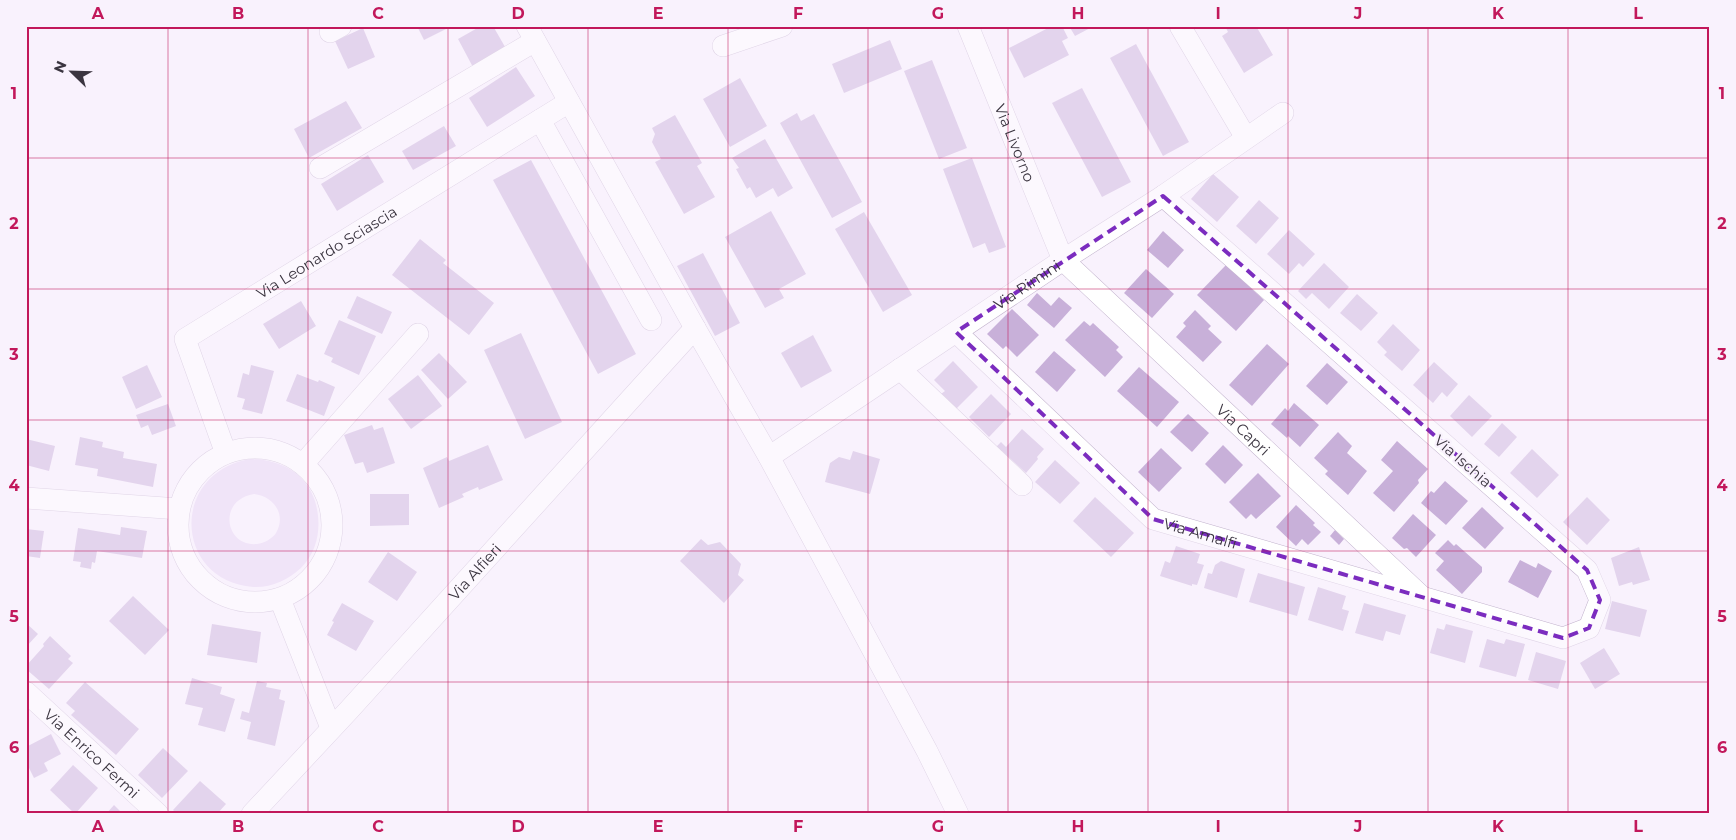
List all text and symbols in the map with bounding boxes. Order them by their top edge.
text: A [91,4,105,23]
text: B [232,4,244,23]
text: C [372,4,384,23]
text: D [511,4,525,23]
text: E [653,4,663,23]
text: F [793,4,803,23]
text: G [932,4,944,23]
text: H [1072,4,1084,23]
text: I [1215,4,1221,23]
text: J [1353,4,1362,23]
text: K [1492,4,1505,23]
text: L [1633,4,1643,23]
north arrow [48,48,98,98]
text: N [50,58,71,76]
text: 1 [11,84,17,103]
text: 1 [1719,84,1725,103]
street label: Via Livorno [991,101,1040,185]
street label: Via Leonardo Sciascia [253,201,400,302]
text: 2 [9,214,19,233]
text: 2 [1717,214,1727,233]
street label: Via Rimini [990,255,1063,314]
text: 3 [8,345,19,364]
text: 3 [1716,345,1727,364]
street label: Via Capri [1213,400,1274,459]
street label: Via Ischia [1430,431,1496,491]
text: 4 [8,476,20,495]
text: 4 [1716,476,1728,495]
street label: Via Amalfi [1161,513,1239,552]
street label: Via Alfieri [444,539,505,604]
text: 5 [9,607,19,626]
text: 5 [1717,607,1727,626]
street label: Via Enrico Fermi [40,704,144,802]
text: 6 [9,738,19,757]
text: 6 [1717,738,1727,757]
text: A [91,817,105,836]
text: B [232,817,244,836]
text: C [372,817,384,836]
text: D [511,817,525,836]
text: E [653,817,663,836]
text: F [793,817,803,836]
text: G [932,817,944,836]
text: H [1072,817,1084,836]
text: I [1215,817,1221,836]
text: J [1353,817,1362,836]
text: K [1492,817,1505,836]
text: L [1633,817,1643,836]

